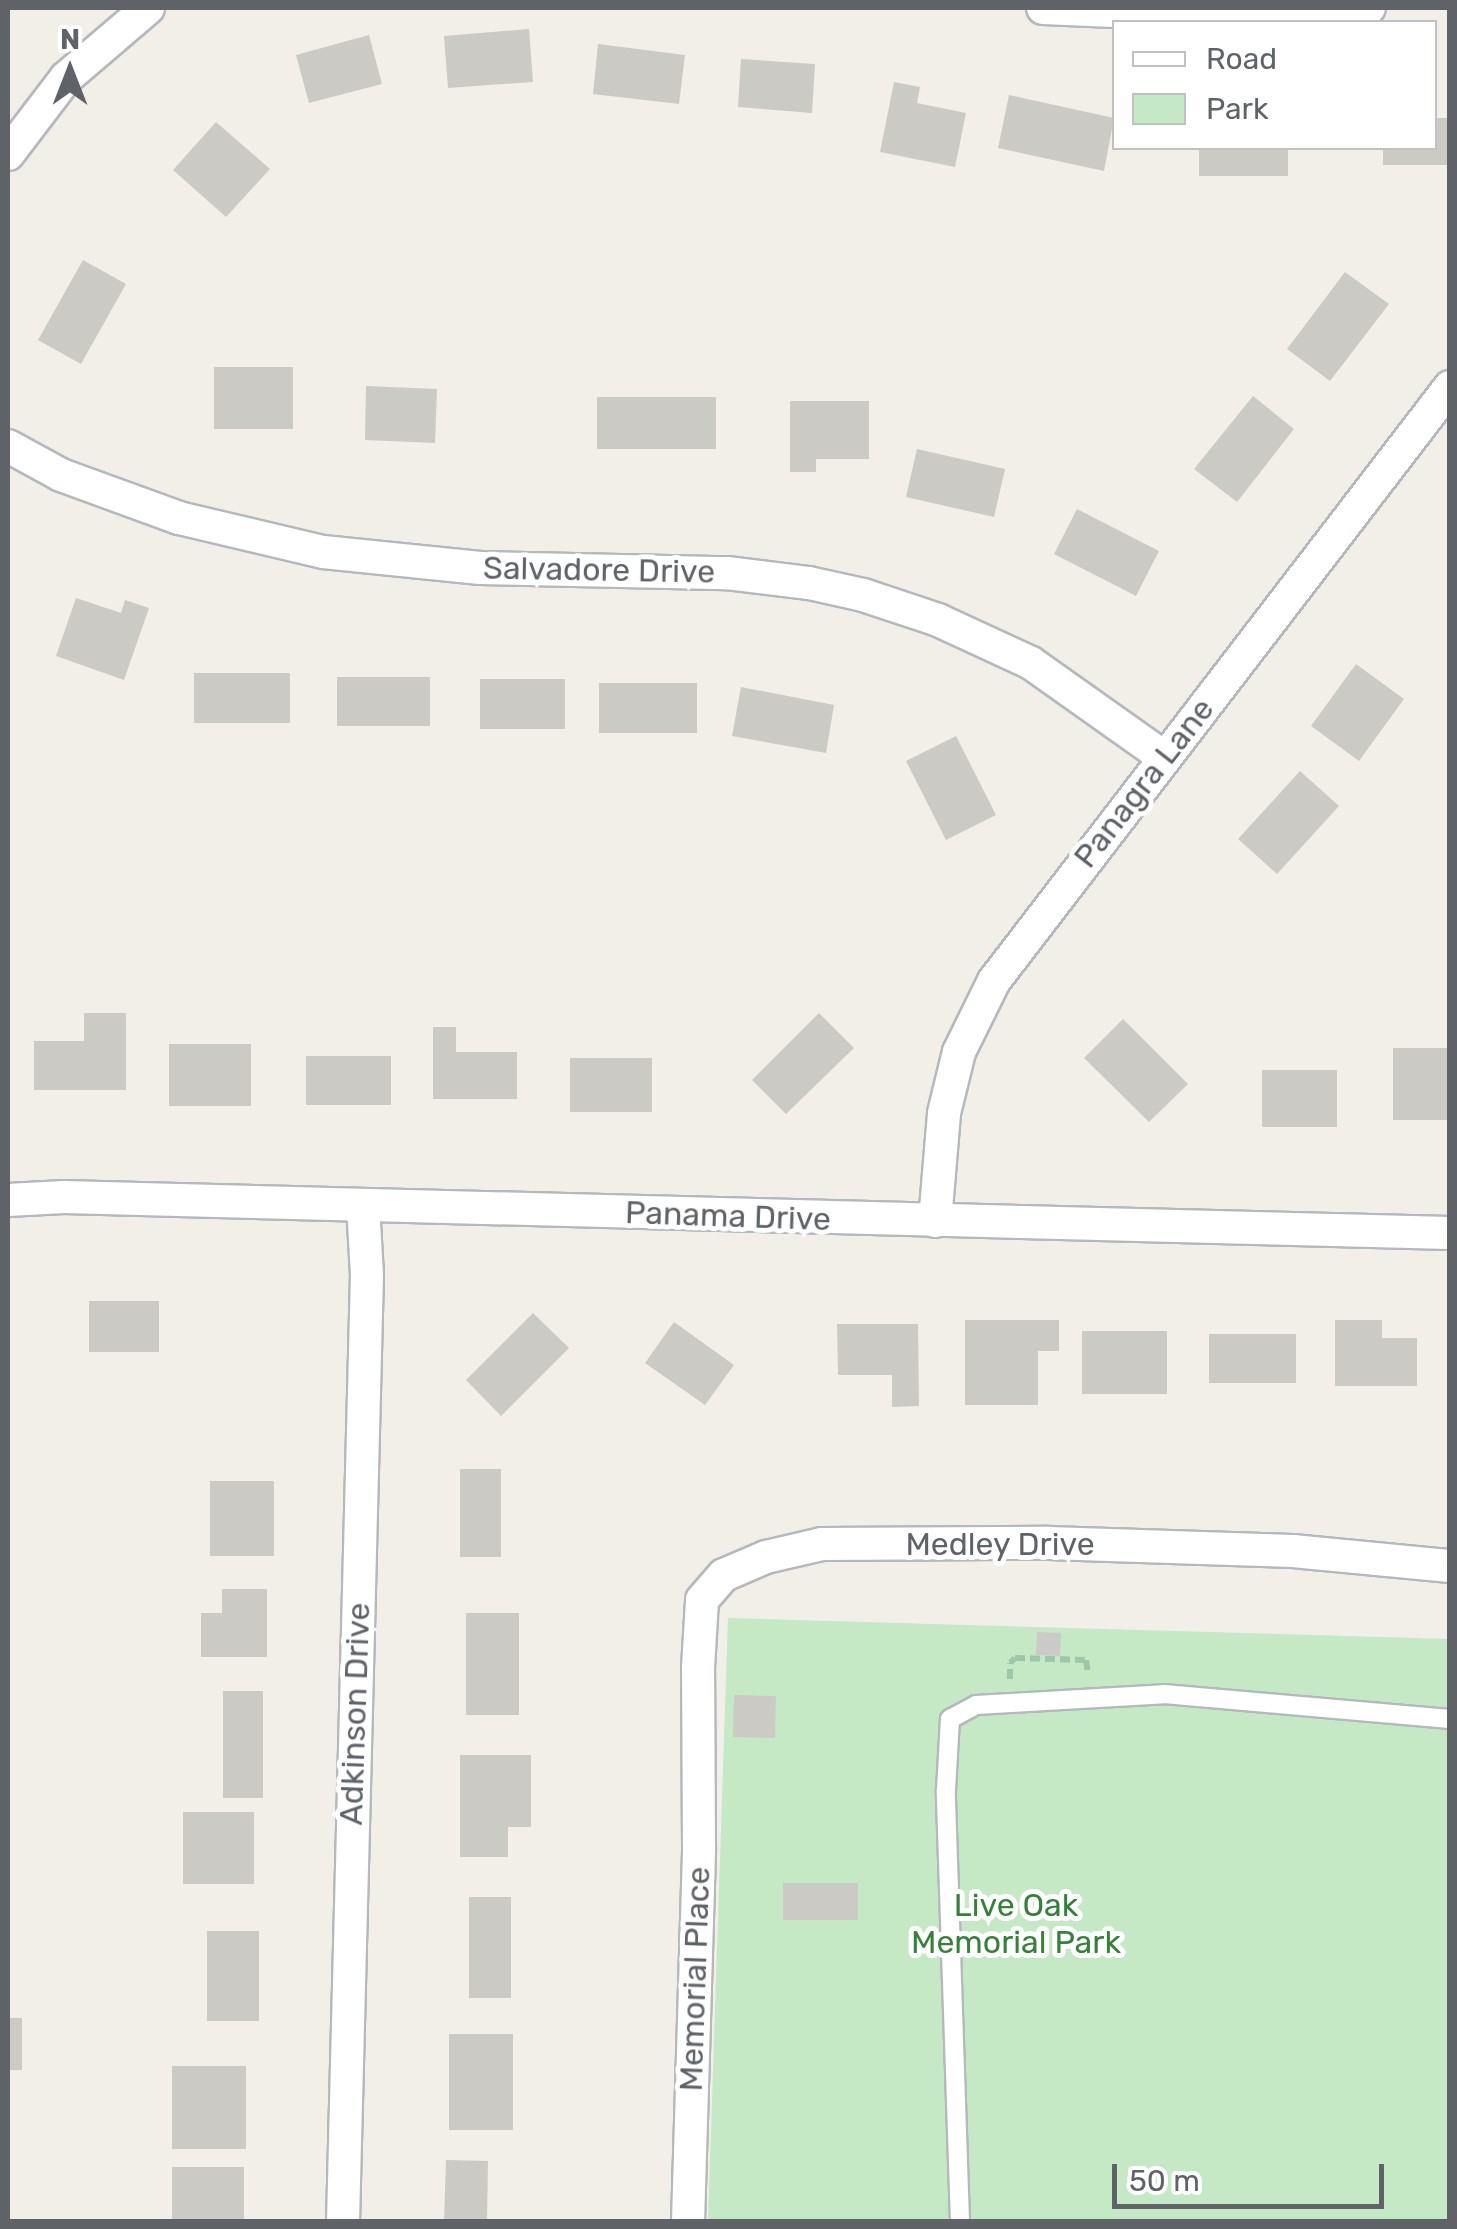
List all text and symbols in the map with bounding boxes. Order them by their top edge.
north arrow [20,20,120,120]
legend [1112,20,1437,150]
text: N [60,23,80,56]
text: Road [1206,41,1277,77]
text: Park [1206,91,1268,127]
street label: Salvadore Drive [483,549,715,591]
street label: Panagra Lane [1066,691,1222,875]
street label: Panama Drive [624,1193,832,1239]
street label: Medley Drive [905,1525,1095,1563]
street label: Adkinson Drive [332,1602,378,1826]
street label: Memorial Place [672,1866,718,2092]
park label: Live Oak Memorial Park [911,1887,1121,1962]
scale bar [1117,2144,1390,2206]
text: 50 m [1129,2163,1200,2199]

